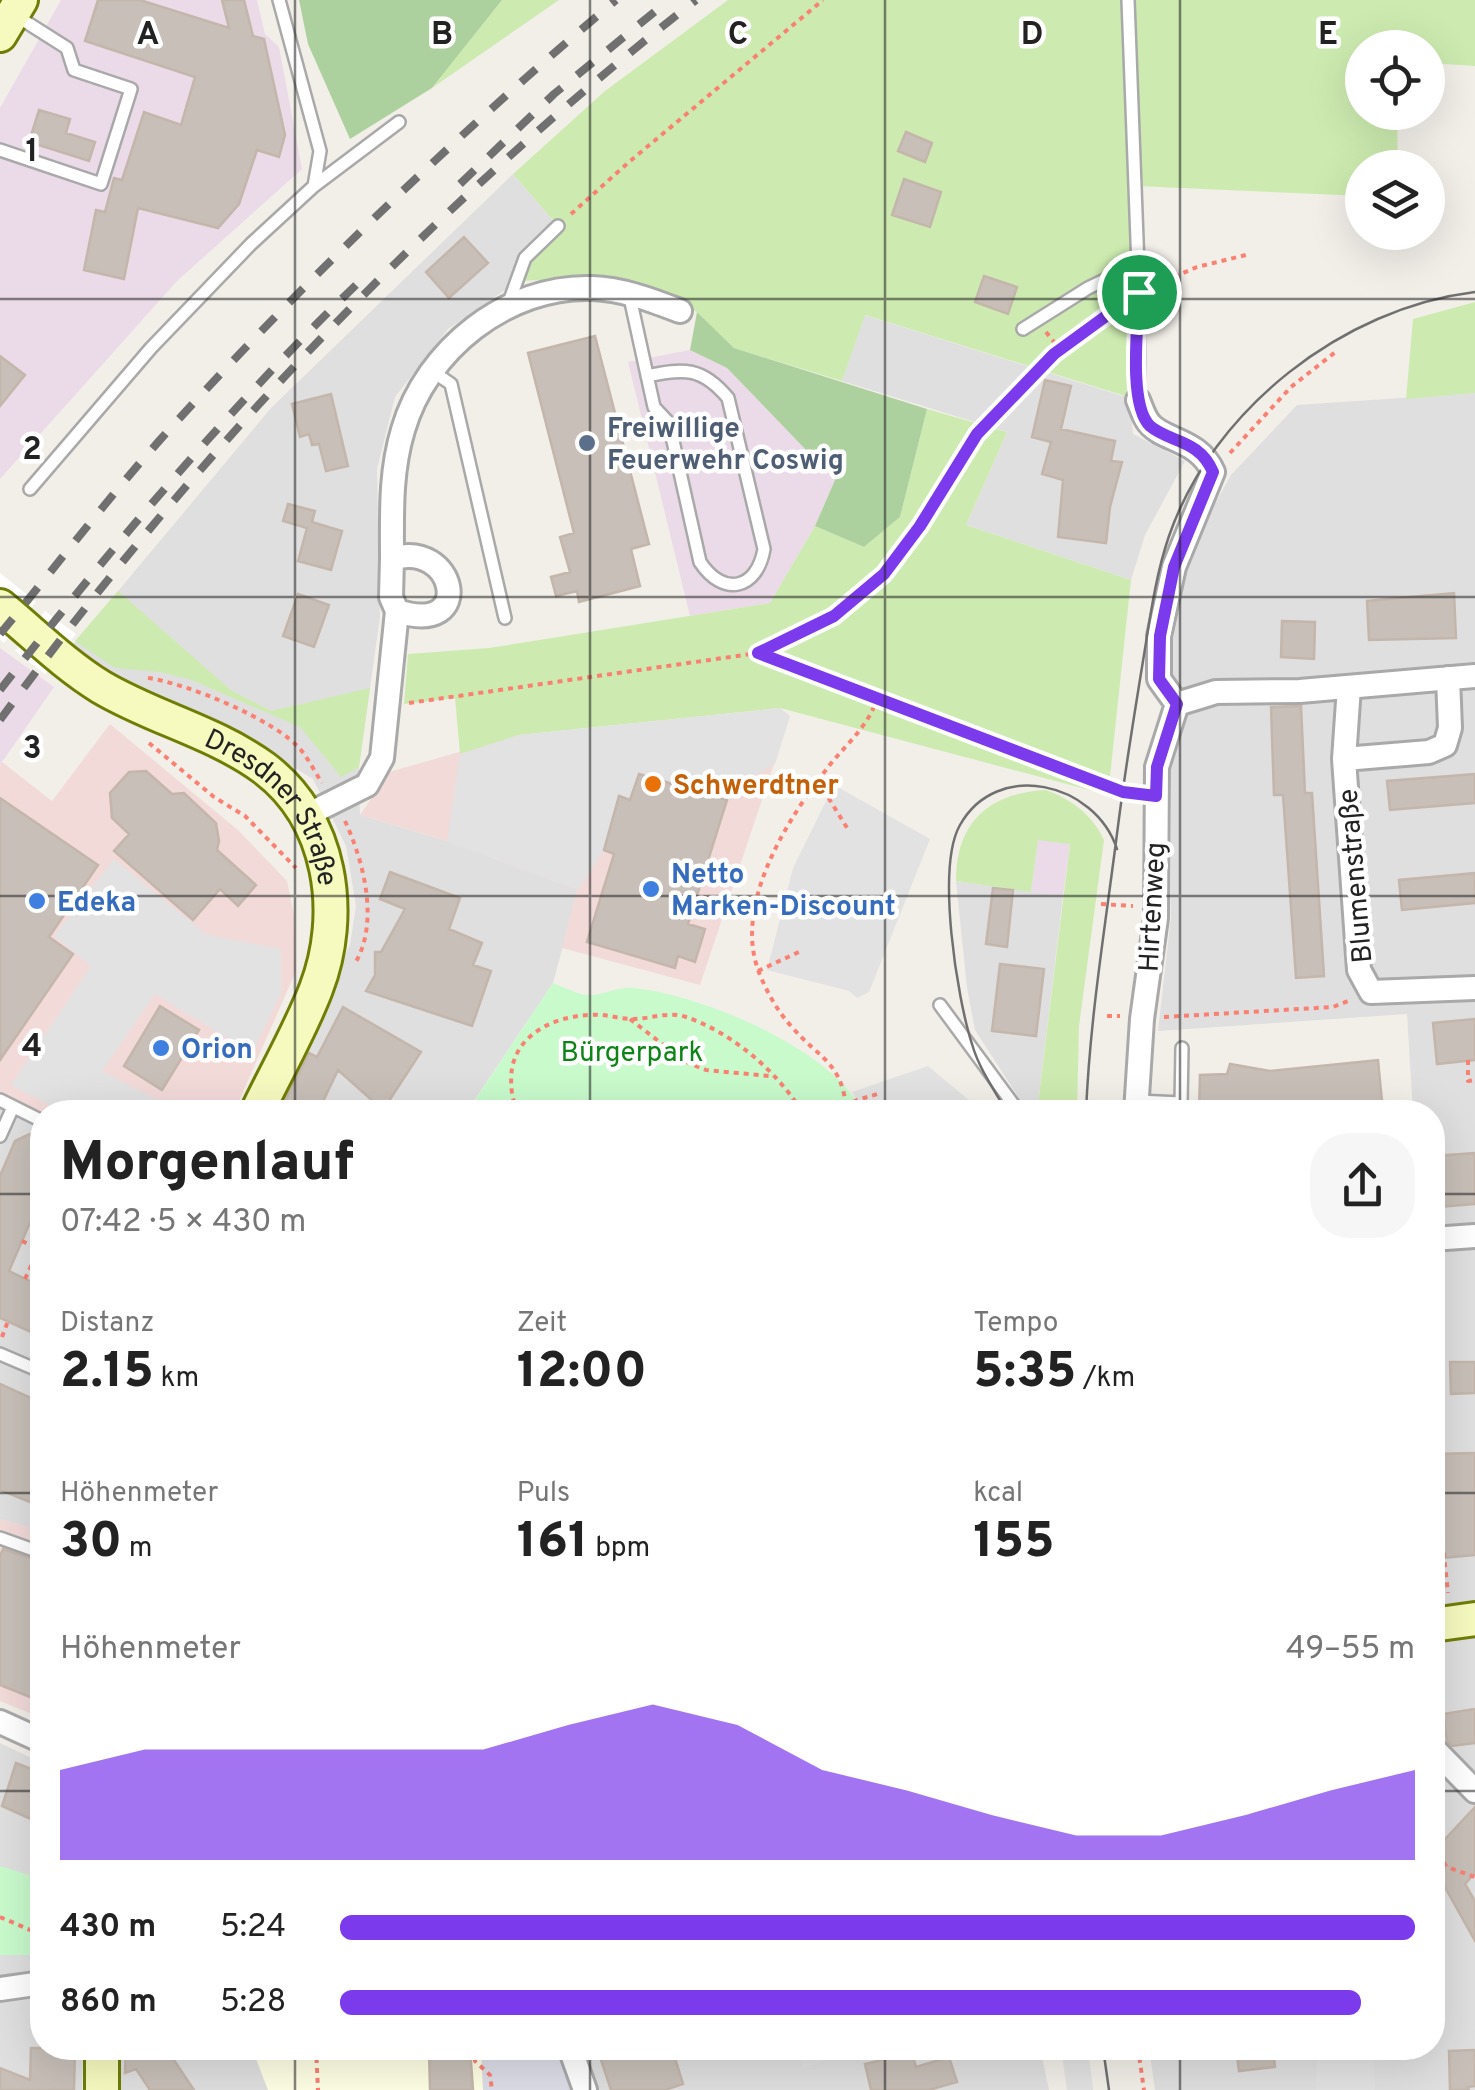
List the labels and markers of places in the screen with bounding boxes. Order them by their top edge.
pin [1097,250,1182,335]
place label: Freiwillige Feuerwehr Coswig [607,412,844,480]
marker: Freiwillige Feuerwehr Coswig [576,432,598,454]
place label: Schwerdtner [673,769,839,805]
marker: Schwerdtner [642,773,664,795]
place label: Netto Marken-Discount [671,858,896,926]
marker: Netto Marken-Discount [640,878,662,900]
place label: Edeka [57,886,136,922]
marker: Edeka [26,890,48,912]
place label: Orion [181,1033,253,1069]
marker: Orion [150,1037,172,1059]

